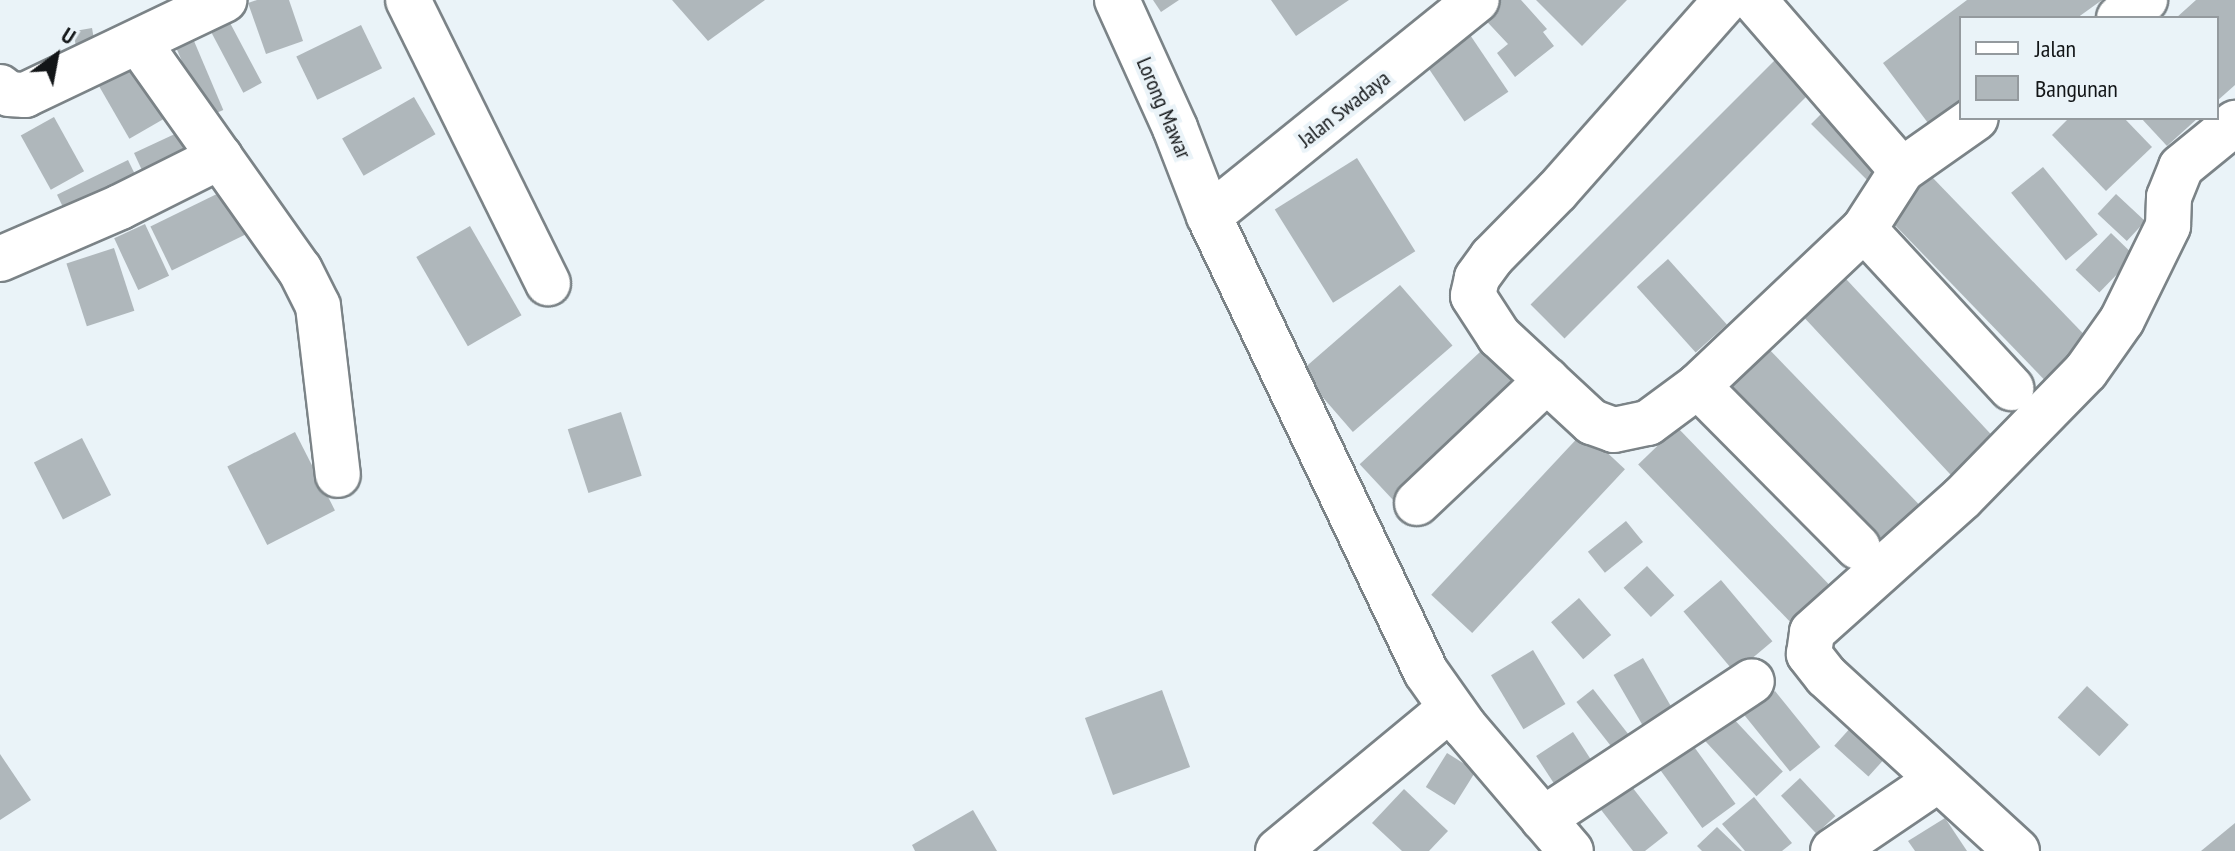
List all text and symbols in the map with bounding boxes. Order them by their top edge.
north arrow [16,16,96,96]
legend [1959,16,2219,120]
text: U [56,21,81,51]
text: Jalan [2035,33,2076,64]
street label: Lorong Mawar [1131,53,1197,163]
street label: Jalan Swadaya [1293,65,1395,153]
text: Bangunan [2035,73,2118,104]

